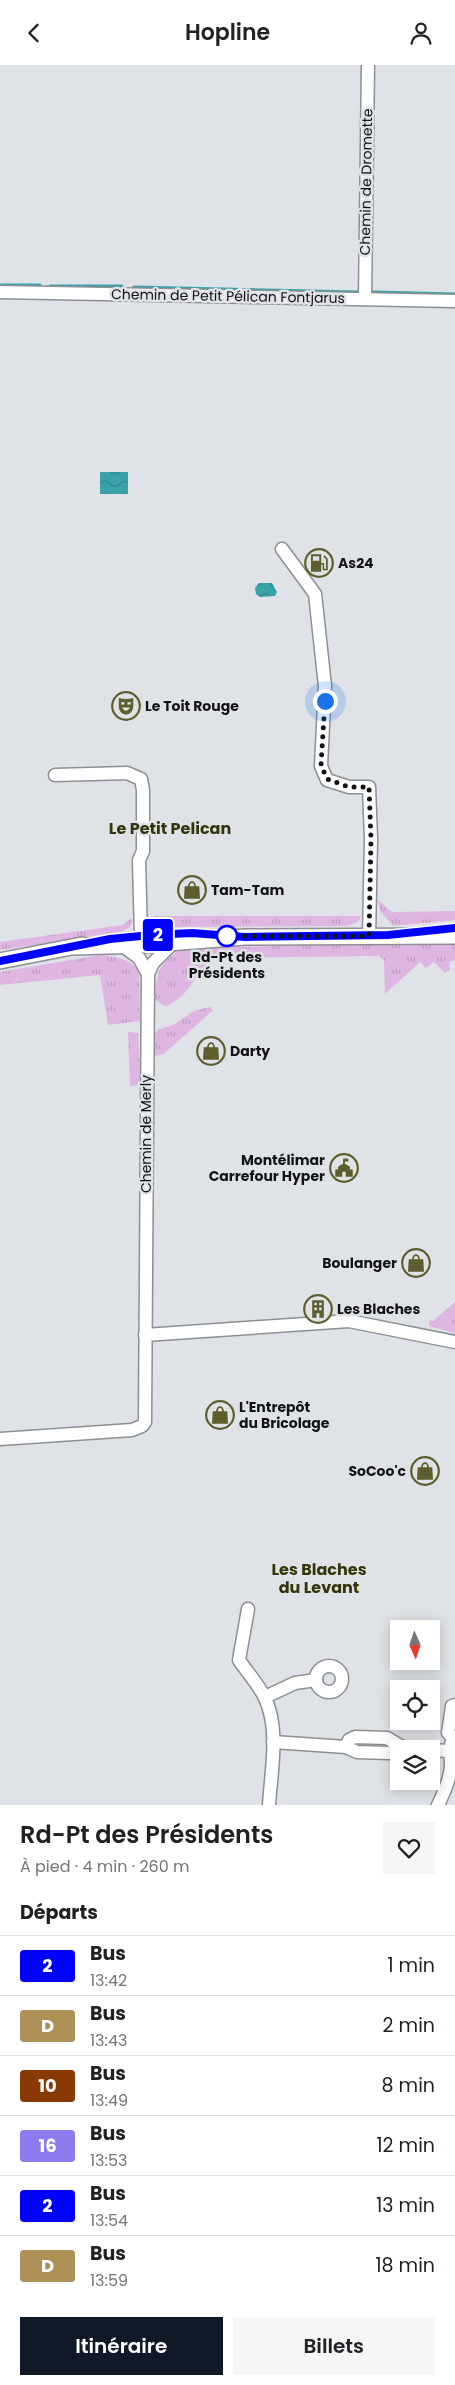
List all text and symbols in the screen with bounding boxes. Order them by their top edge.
text: Hopline [185,17,270,48]
icon: back [20,19,48,47]
icon: person [407,19,435,47]
street label: Chemin de Dromette [355,108,377,256]
street label: Chemin de Petit Pélican Fontjarus [111,284,345,308]
fuel station icon: As24 [304,548,334,578]
place label: As24 [338,553,374,573]
your location [313,689,338,714]
theatre icon: Le Toit Rouge [111,691,141,721]
place label: Le Toit Rouge [145,696,239,716]
district label: Le Petit Pelican [109,817,231,840]
shop icon: Tam-Tam [177,875,207,905]
place label: Tam-Tam [211,880,285,900]
line badge: 2 [142,919,174,951]
text: 2 [153,922,163,947]
marker: Rd-Pt des Présidents [216,925,238,947]
place label: Rd-Pt des Présidents [189,947,265,983]
shop icon: Darty [196,1036,226,1066]
place label: Darty [230,1041,270,1061]
street label: Chemin de Merly [136,1075,156,1193]
place label: Montélimar Carrefour Hyper [209,1150,325,1186]
public building icon: Montélimar Carrefour Hyper [329,1153,359,1183]
shop icon: Boulanger [401,1248,431,1278]
place label: Boulanger [322,1253,397,1273]
building icon: Les Blaches [303,1294,333,1324]
place label: Les Blaches [337,1299,420,1319]
place label: L'Entrepôt du Bricolage [239,1397,330,1433]
shop icon: L'Entrepôt du Bricolage [205,1400,235,1430]
shop icon: SoCoo'c [410,1456,440,1486]
place label: SoCoo'c [348,1461,407,1481]
district label: Les Blaches du Levant [271,1558,367,1599]
north arrow [390,1620,440,1670]
map controls [390,1620,440,1790]
button: locate [390,1680,440,1730]
button: layers [390,1740,440,1790]
text: Rd-Pt des Présidents [20,1818,273,1851]
button: heart [383,1822,435,1874]
text: À pied · 4 min · 260 m [20,1855,190,1878]
text: Départs [20,1899,98,1926]
text: Bus [90,1940,126,1967]
text: 1 min [387,1952,435,1979]
text: 2 [42,1953,53,1978]
text: 13:42 [90,1969,127,1992]
text: Bus [90,2000,126,2027]
text: 2 min [383,2012,435,2039]
text: D [41,2013,54,2038]
text: 13:43 [90,2029,127,2052]
text: Bus [90,2060,126,2087]
text: 8 min [382,2072,435,2099]
text: 10 [38,2073,57,2098]
text: 13:49 [90,2089,128,2112]
text: Bus [90,2120,126,2147]
text: 12 min [377,2132,435,2159]
text: 16 [38,2133,57,2158]
text: 13:53 [90,2149,127,2172]
text: Bus [90,2180,126,2207]
text: 13 min [376,2192,435,2219]
text: 2 [42,2193,53,2218]
text: 13:54 [90,2209,128,2232]
text: Bus [90,2240,126,2267]
text: 18 min [375,2252,435,2279]
text: D [41,2253,54,2278]
text: 13:59 [90,2269,128,2292]
button: Itinéraire [20,2317,223,2375]
button: Billets [233,2317,435,2375]

